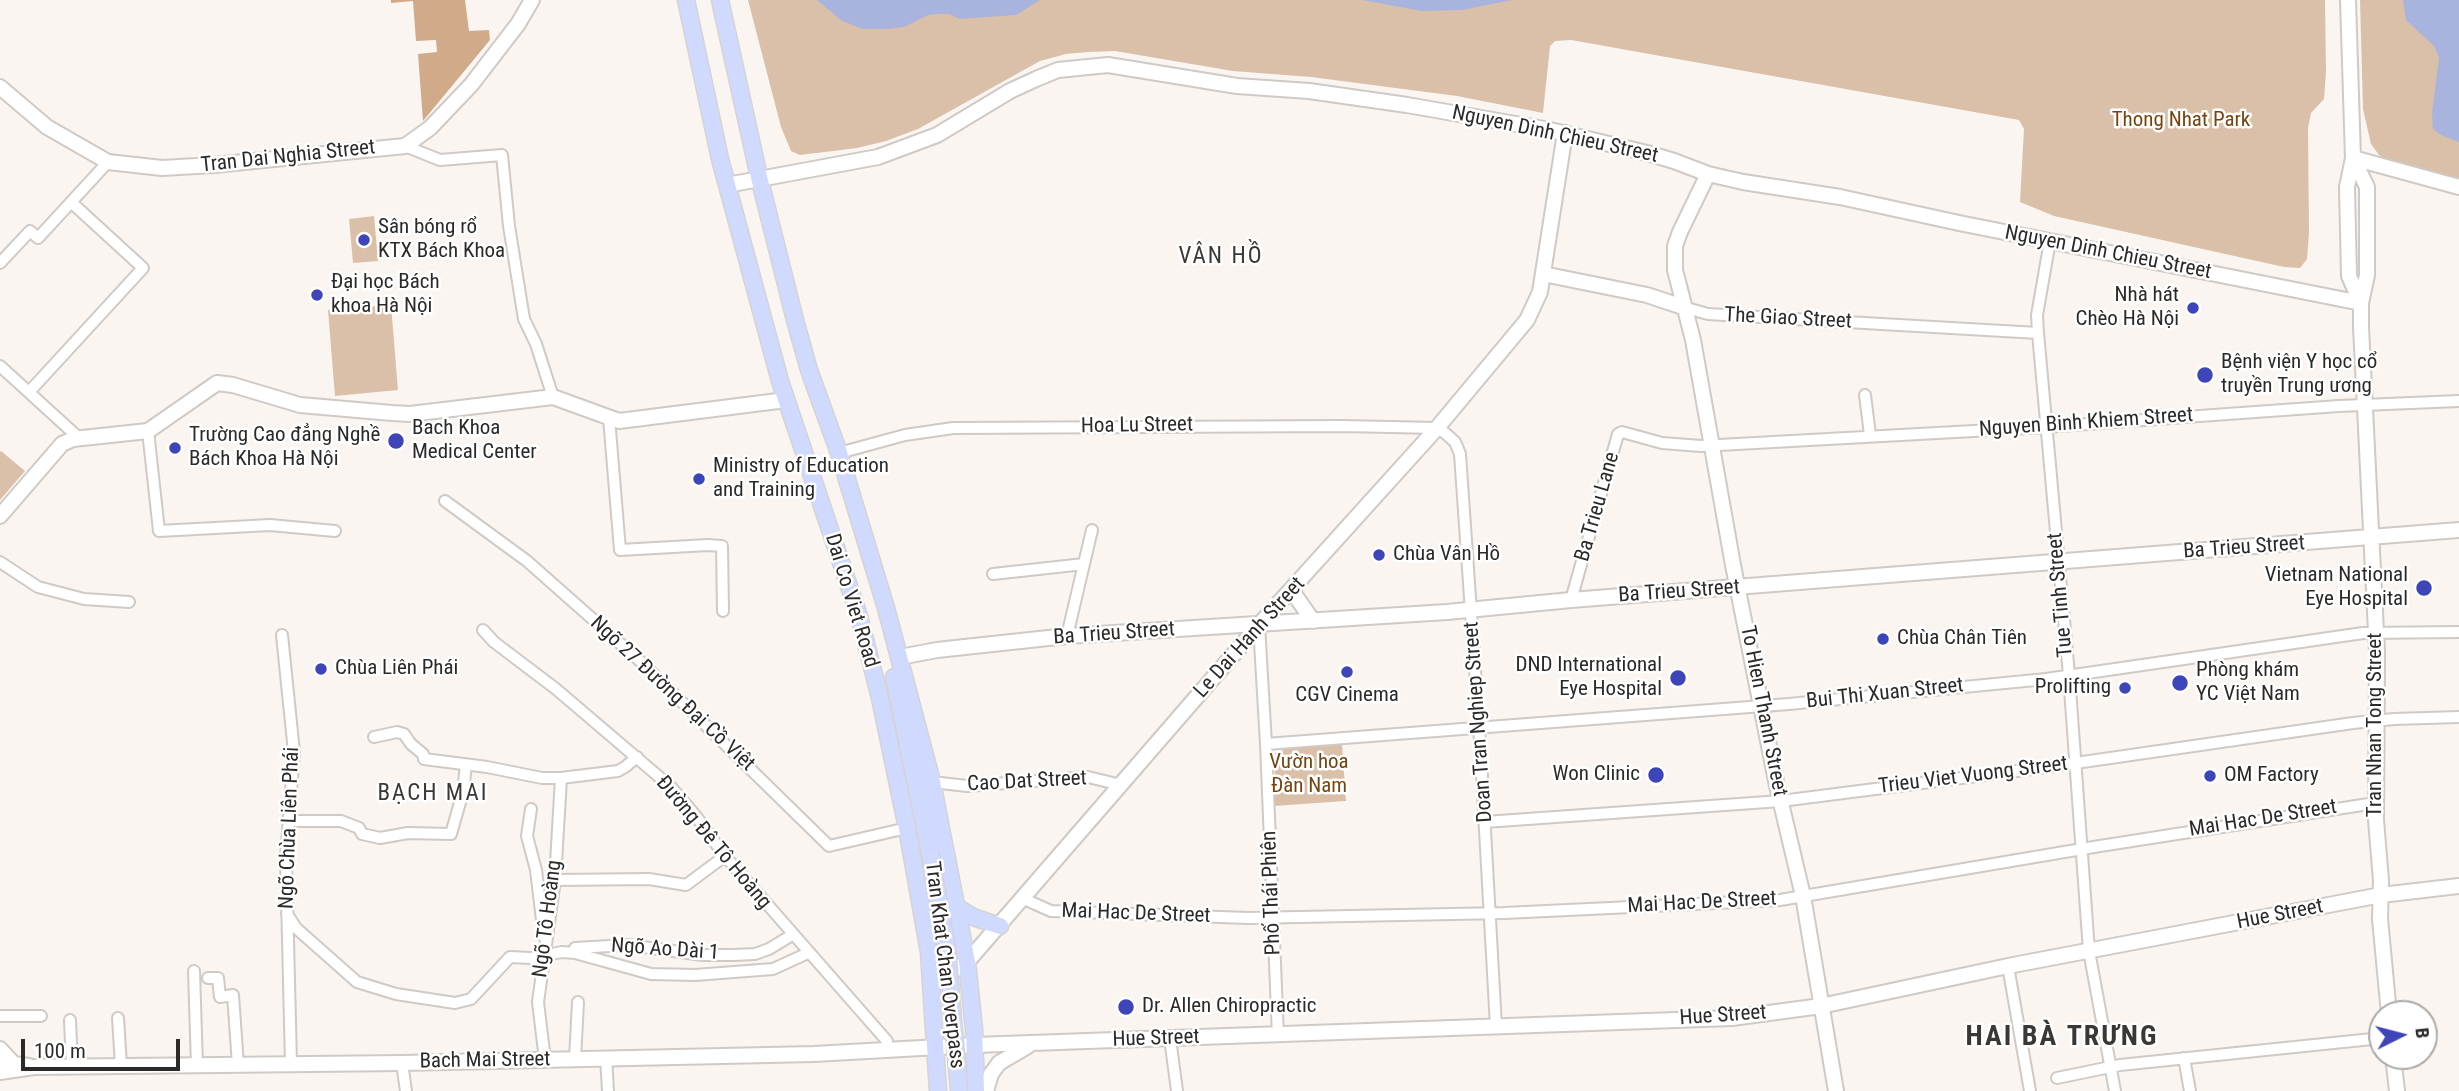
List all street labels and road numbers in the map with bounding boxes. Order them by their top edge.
street label: Nguyen Dinh Chieu Street [1450,101,1660,169]
street label: Tran Dai Nghia Street [200,135,376,179]
street label: Nguyen Dinh Chieu Street [2003,221,2213,285]
street label: The Giao Street [1724,303,1852,335]
street label: Nguyen Binh Khiem Street [1978,403,2194,443]
street label: Hoa Lu Street [1081,412,1193,440]
street label: Ba Trieu Lane [1570,449,1626,565]
street label: Dai Co Viet Road [819,531,883,671]
street label: Ba Trieu Street [2182,531,2306,565]
street label: Tue Tinh Street [2043,532,2079,658]
street label: Le Dai Hanh Street [1189,572,1311,704]
street label: Ba Trieu Street [1617,575,1741,609]
street label: Ngõ 27 Đường Đại Cồ Việt [584,611,760,777]
street label: Ba Trieu Street [1052,617,1176,651]
street label: Doan Tran Nghiep Street [1459,621,1499,823]
street label: To Hien Thanh Street [1734,623,1792,799]
street label: Tran Nhan Tong Street [2363,633,2389,817]
street label: Bui Thi Xuan Street [1805,673,1965,715]
street label: Ngõ Chùa Liên Phái [275,747,305,909]
street label: Trieu Viet Vuong Street [1877,752,2069,800]
street label: Cao Dat Street [967,766,1087,798]
street label: Đường Đê Tô Hoàng [650,771,776,915]
street label: Mai Hac De Street [2187,795,2339,843]
street label: Phố Thái Phiên [1257,830,1287,956]
street label: Ngõ Tô Hoàng [528,859,568,979]
street label: Tran Khat Chan Overpass [919,860,969,1070]
street label: Mai Hac De Street [1627,887,1777,919]
street label: Hue Street [2235,894,2325,936]
street label: Mai Hac De Street [1061,899,1211,929]
street label: Ngõ Ao Dài 1 [610,934,720,966]
street label: Hue Street [1679,1000,1767,1032]
street label: Hue Street [1112,1025,1200,1053]
street label: Bach Mai Street [419,1047,551,1075]

